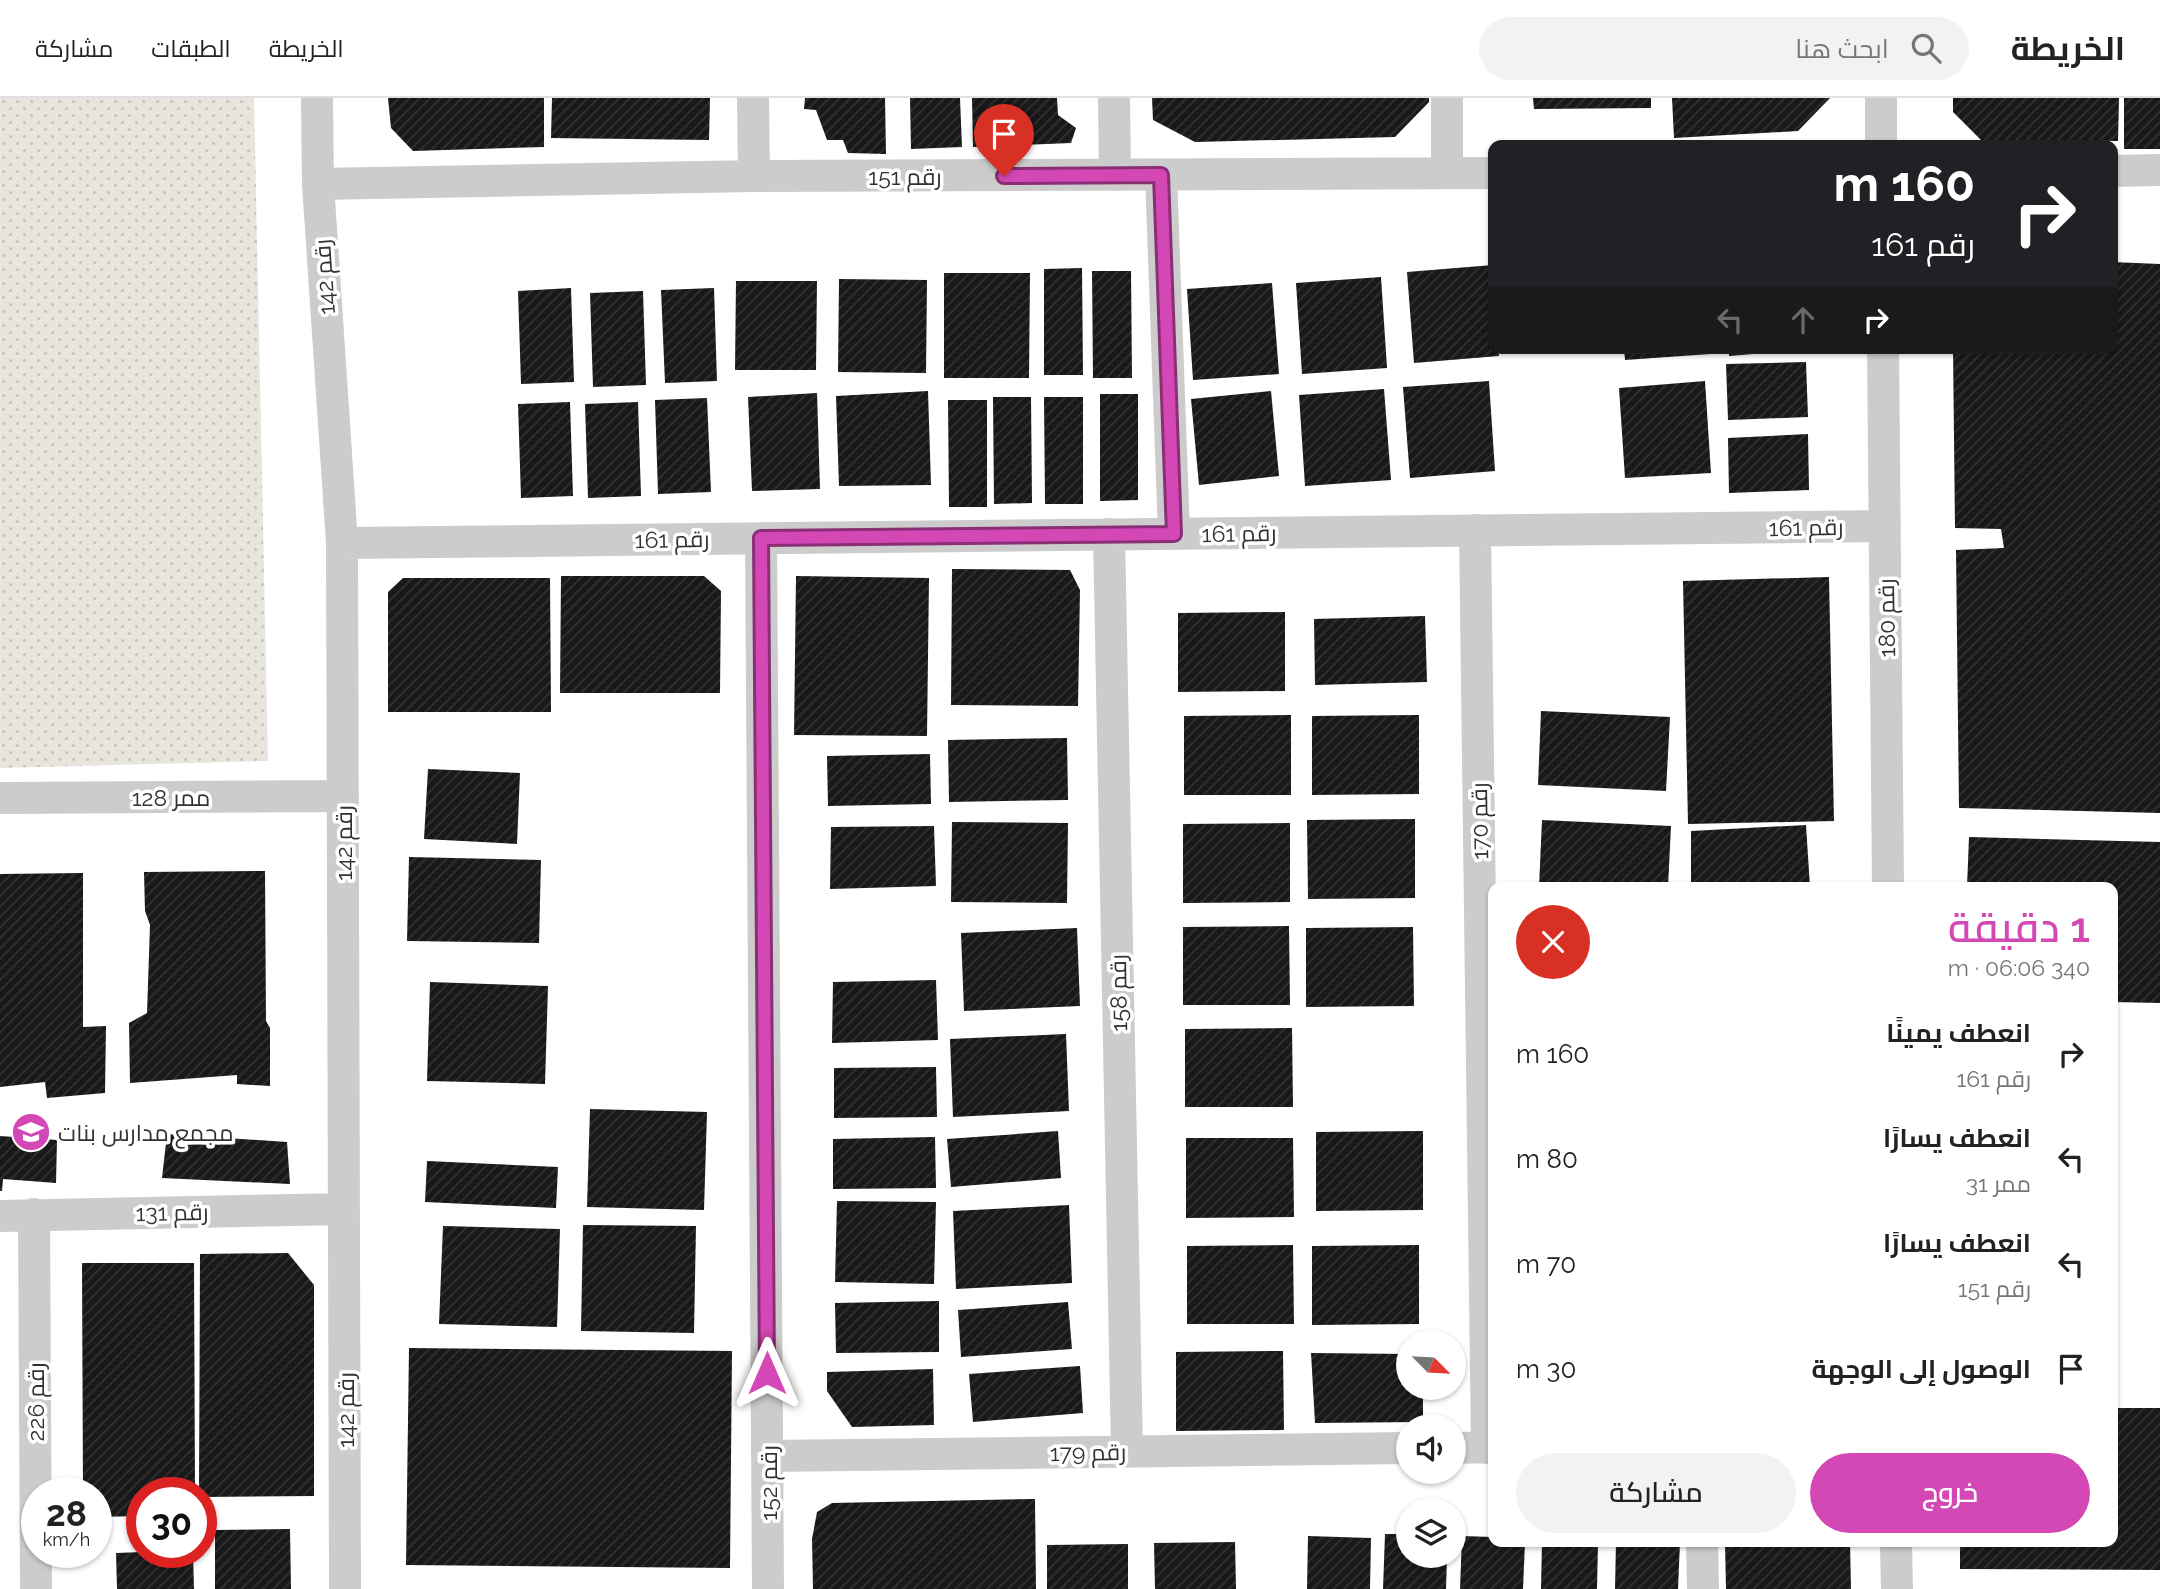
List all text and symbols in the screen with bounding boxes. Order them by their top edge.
search box [1479,17,1969,80]
icon: search [1907,29,1945,67]
text: الخريطة [2011,29,2125,68]
text: مشاركة [35,34,113,63]
text: الطبقات [151,34,231,63]
text: الخريطة [269,34,344,63]
text: ابحث هنا [1795,34,1889,64]
pin [974,104,1034,176]
icon: arrive [985,115,1023,153]
text: 160 m [1834,155,1975,212]
street label: رقم 151 [868,163,942,193]
icon: right [1999,168,2090,259]
text: رقم 161 [1871,226,1975,263]
street label: رقم 142 [308,238,343,316]
icon: left [1711,301,1749,339]
icon: ahead [1784,301,1822,339]
icon: right [1857,301,1895,339]
street label: رقم 161 [1768,513,1844,544]
street label: رقم 161 [1201,519,1277,550]
street label: رقم 161 [634,525,710,556]
street label: رقم 180 [1872,578,1903,658]
street label: رقم 170 [1465,782,1496,860]
street label: ممر 128 [132,784,210,811]
street label: رقم 142 [330,805,360,881]
text: 1 دقيقة [1948,903,2090,952]
button: close [1516,905,1590,979]
street label: رقم 158 [1104,954,1135,1032]
text: 340 m · 06:06 [1948,954,2090,981]
text: انعطف يمينًا [1886,1018,2031,1048]
icon: right [2052,1035,2090,1073]
text: 160 m [1516,1039,1589,1069]
text: رقم 161 [1956,1065,2031,1092]
school or university icon: مجمع مدارس بنات [10,1111,52,1153]
place label: مجمع مدارس بنات [58,1119,233,1149]
text: انعطف يسارًا [1883,1123,2031,1153]
icon: left [2052,1140,2090,1178]
text: 80 m [1516,1144,1578,1174]
text: ممر 31 [1966,1170,2031,1197]
street label: رقم 131 [135,1198,209,1229]
text: انعطف يسارًا [1883,1228,2031,1258]
icon: left [2052,1245,2090,1283]
text: 70 m [1516,1249,1576,1279]
text: رقم 151 [1958,1275,2031,1302]
north arrow [1396,1330,1466,1400]
map controls [1396,1330,1466,1568]
position arrow [730,1336,804,1410]
icon: arrive [2052,1350,2090,1388]
text: 30 m [1516,1354,1576,1384]
text: الوصول إلى الوجهة [1811,1354,2031,1384]
street label: رقم 226 [22,1363,52,1441]
street label: رقم 142 [332,1372,362,1448]
button: sound [1396,1414,1466,1484]
street label: رقم 179 [1050,1438,1127,1469]
street label: رقم 152 [755,1445,785,1521]
button: مشاركة [1516,1453,1796,1533]
button: خروج [1810,1453,2090,1533]
speed limit sign: 30 [126,1477,217,1568]
text: 28 [46,1493,87,1534]
button: layers [1396,1498,1466,1568]
text: km/h [43,1529,90,1550]

